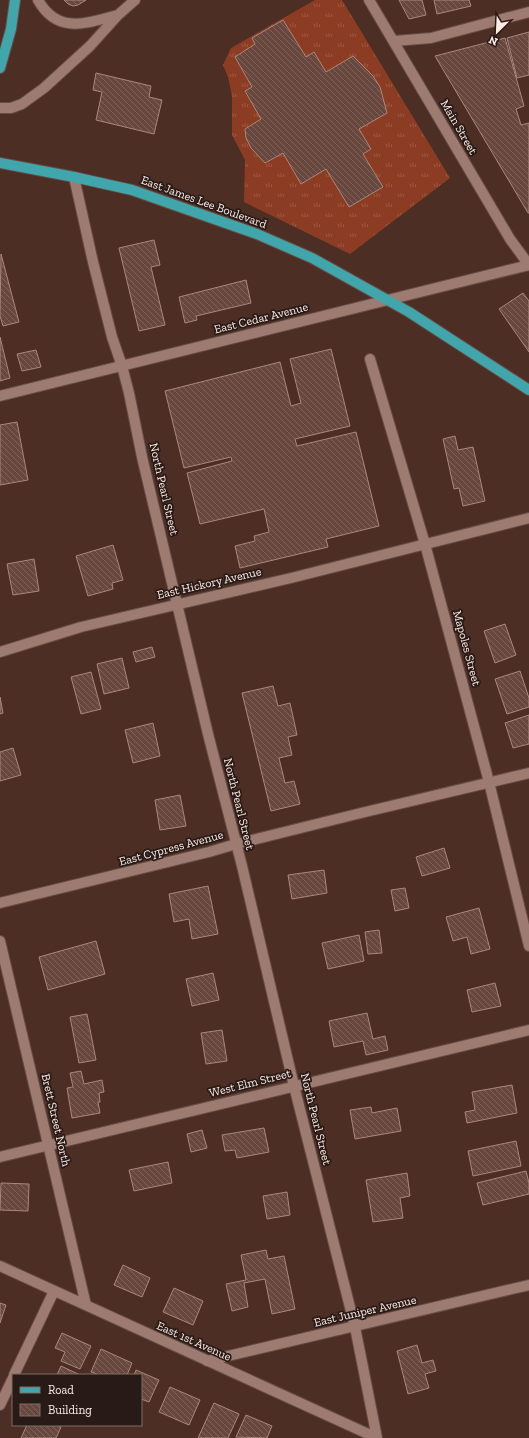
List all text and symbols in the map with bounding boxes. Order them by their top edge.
north arrow [477,12,517,52]
text: N [486,33,500,48]
street label: Main Street [438,97,481,157]
street label: East James Lee Boulevard [139,173,269,231]
street label: East Cedar Avenue [213,299,310,336]
street label: North Pearl Street [147,442,182,537]
street label: East Hickory Avenue [155,564,263,602]
street label: Mapoles Street [450,609,484,688]
street label: North Pearl Street [221,757,257,852]
street label: East Cypress Avenue [117,827,225,869]
street label: West Elm Street [208,1066,293,1100]
street label: Brett Street North [39,1072,74,1168]
street label: North Pearl Street [298,1072,334,1167]
street label: East Juniper Avenue [312,1292,418,1330]
street label: East 1st Avenue [155,1318,234,1364]
legend [12,1374,142,1426]
text: Road [48,1383,74,1397]
text: Building [48,1403,92,1417]

